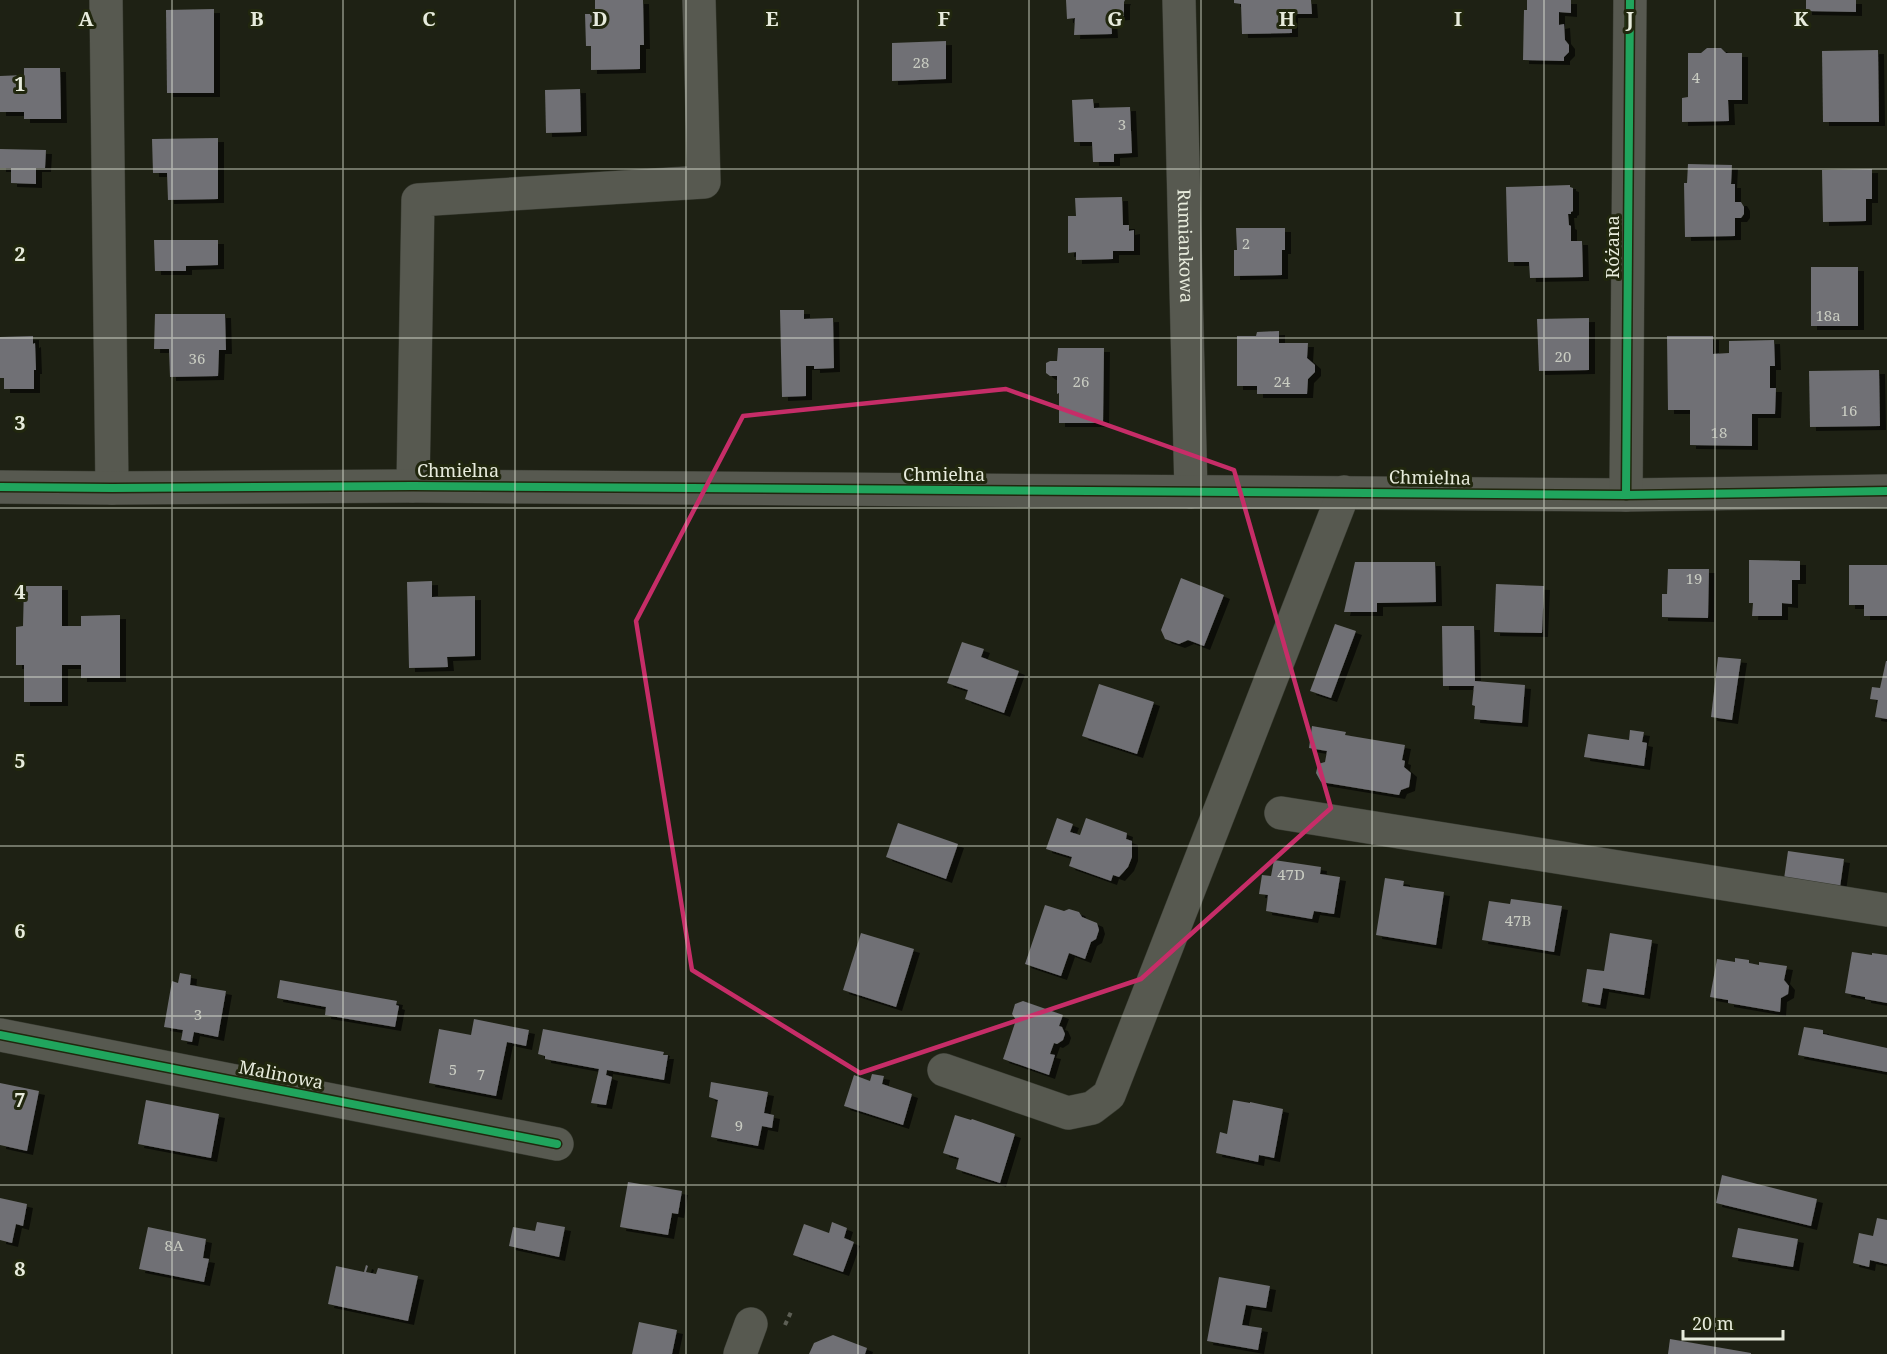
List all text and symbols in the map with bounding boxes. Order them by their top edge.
text: A [78,5,94,32]
text: B [250,5,264,32]
text: C [422,5,436,32]
text: D [592,5,608,32]
text: E [765,5,779,32]
text: F [938,5,950,32]
text: G [1107,5,1123,32]
text: H [1279,5,1295,32]
text: I [1454,5,1462,32]
text: J [1625,5,1634,32]
text: K [1794,5,1809,32]
house number: 28 [913,52,929,72]
house number: 4 [1692,67,1701,87]
text: 1 [14,70,26,97]
house number: 3 [1118,114,1126,134]
street label: Rumiankowa [1173,189,1199,303]
street label: Różana [1600,215,1624,279]
house number: 2 [1242,233,1250,253]
text: 2 [14,240,26,267]
house number: 18a [1815,305,1841,325]
house number: 20 [1555,346,1571,366]
house number: 36 [189,348,205,368]
house number: 26 [1073,371,1089,391]
house number: 24 [1274,371,1291,391]
house number: 16 [1841,400,1857,420]
text: 3 [14,409,26,436]
house number: 18 [1711,422,1727,442]
street label: Chmielna [417,458,499,482]
street label: Chmielna [903,462,985,486]
street label: Chmielna [1389,464,1471,490]
house number: 19 [1686,568,1702,588]
text: 4 [14,578,26,605]
text: 5 [14,747,26,774]
house number: 47D [1277,864,1305,884]
house number: 47B [1505,910,1531,930]
text: 6 [14,917,26,944]
house number: 3 [194,1004,202,1024]
street label: Malinowa [237,1054,326,1094]
house number: 5 [449,1059,457,1079]
house number: 7 [477,1064,485,1084]
text: 7 [14,1086,26,1113]
house number: 9 [735,1115,743,1135]
house number: 8A [165,1235,184,1255]
text: 8 [14,1255,26,1282]
scale bar [1683,1303,1784,1341]
text: 20 m [1692,1311,1734,1335]

